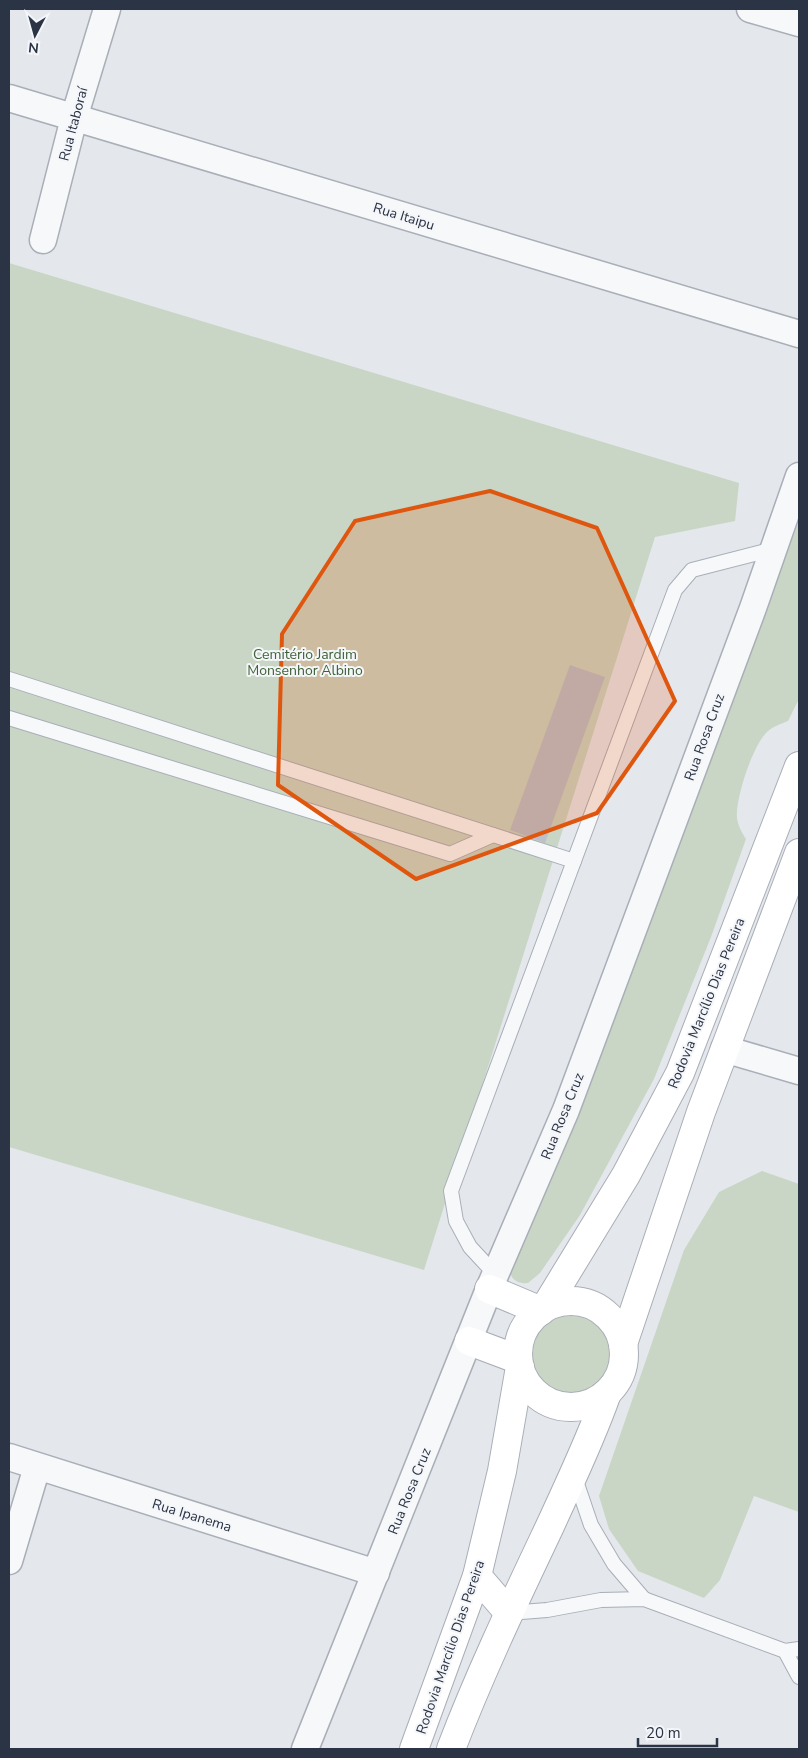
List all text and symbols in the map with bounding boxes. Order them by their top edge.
north arrow [10,10,60,60]
text: N [27,37,40,57]
street label: Rua Itaboraí [55,84,93,163]
street label: Rua Itaipu [371,198,437,235]
park label: Cemitério Jardim Monsenhor Albino [247,645,363,680]
street label: Rua Rosa Cruz [680,690,729,784]
street label: Rodovia Marcílio Dias Pereira [663,915,749,1091]
street label: Rua Rosa Cruz [536,1070,589,1162]
street label: Rua Rosa Cruz [383,1445,436,1537]
street label: Rua Ipanema [150,1494,234,1537]
street label: Rodovia Marcílio Dias Pereira [412,1558,489,1737]
scale bar [638,1716,717,1748]
text: 20 m [646,1723,681,1743]

